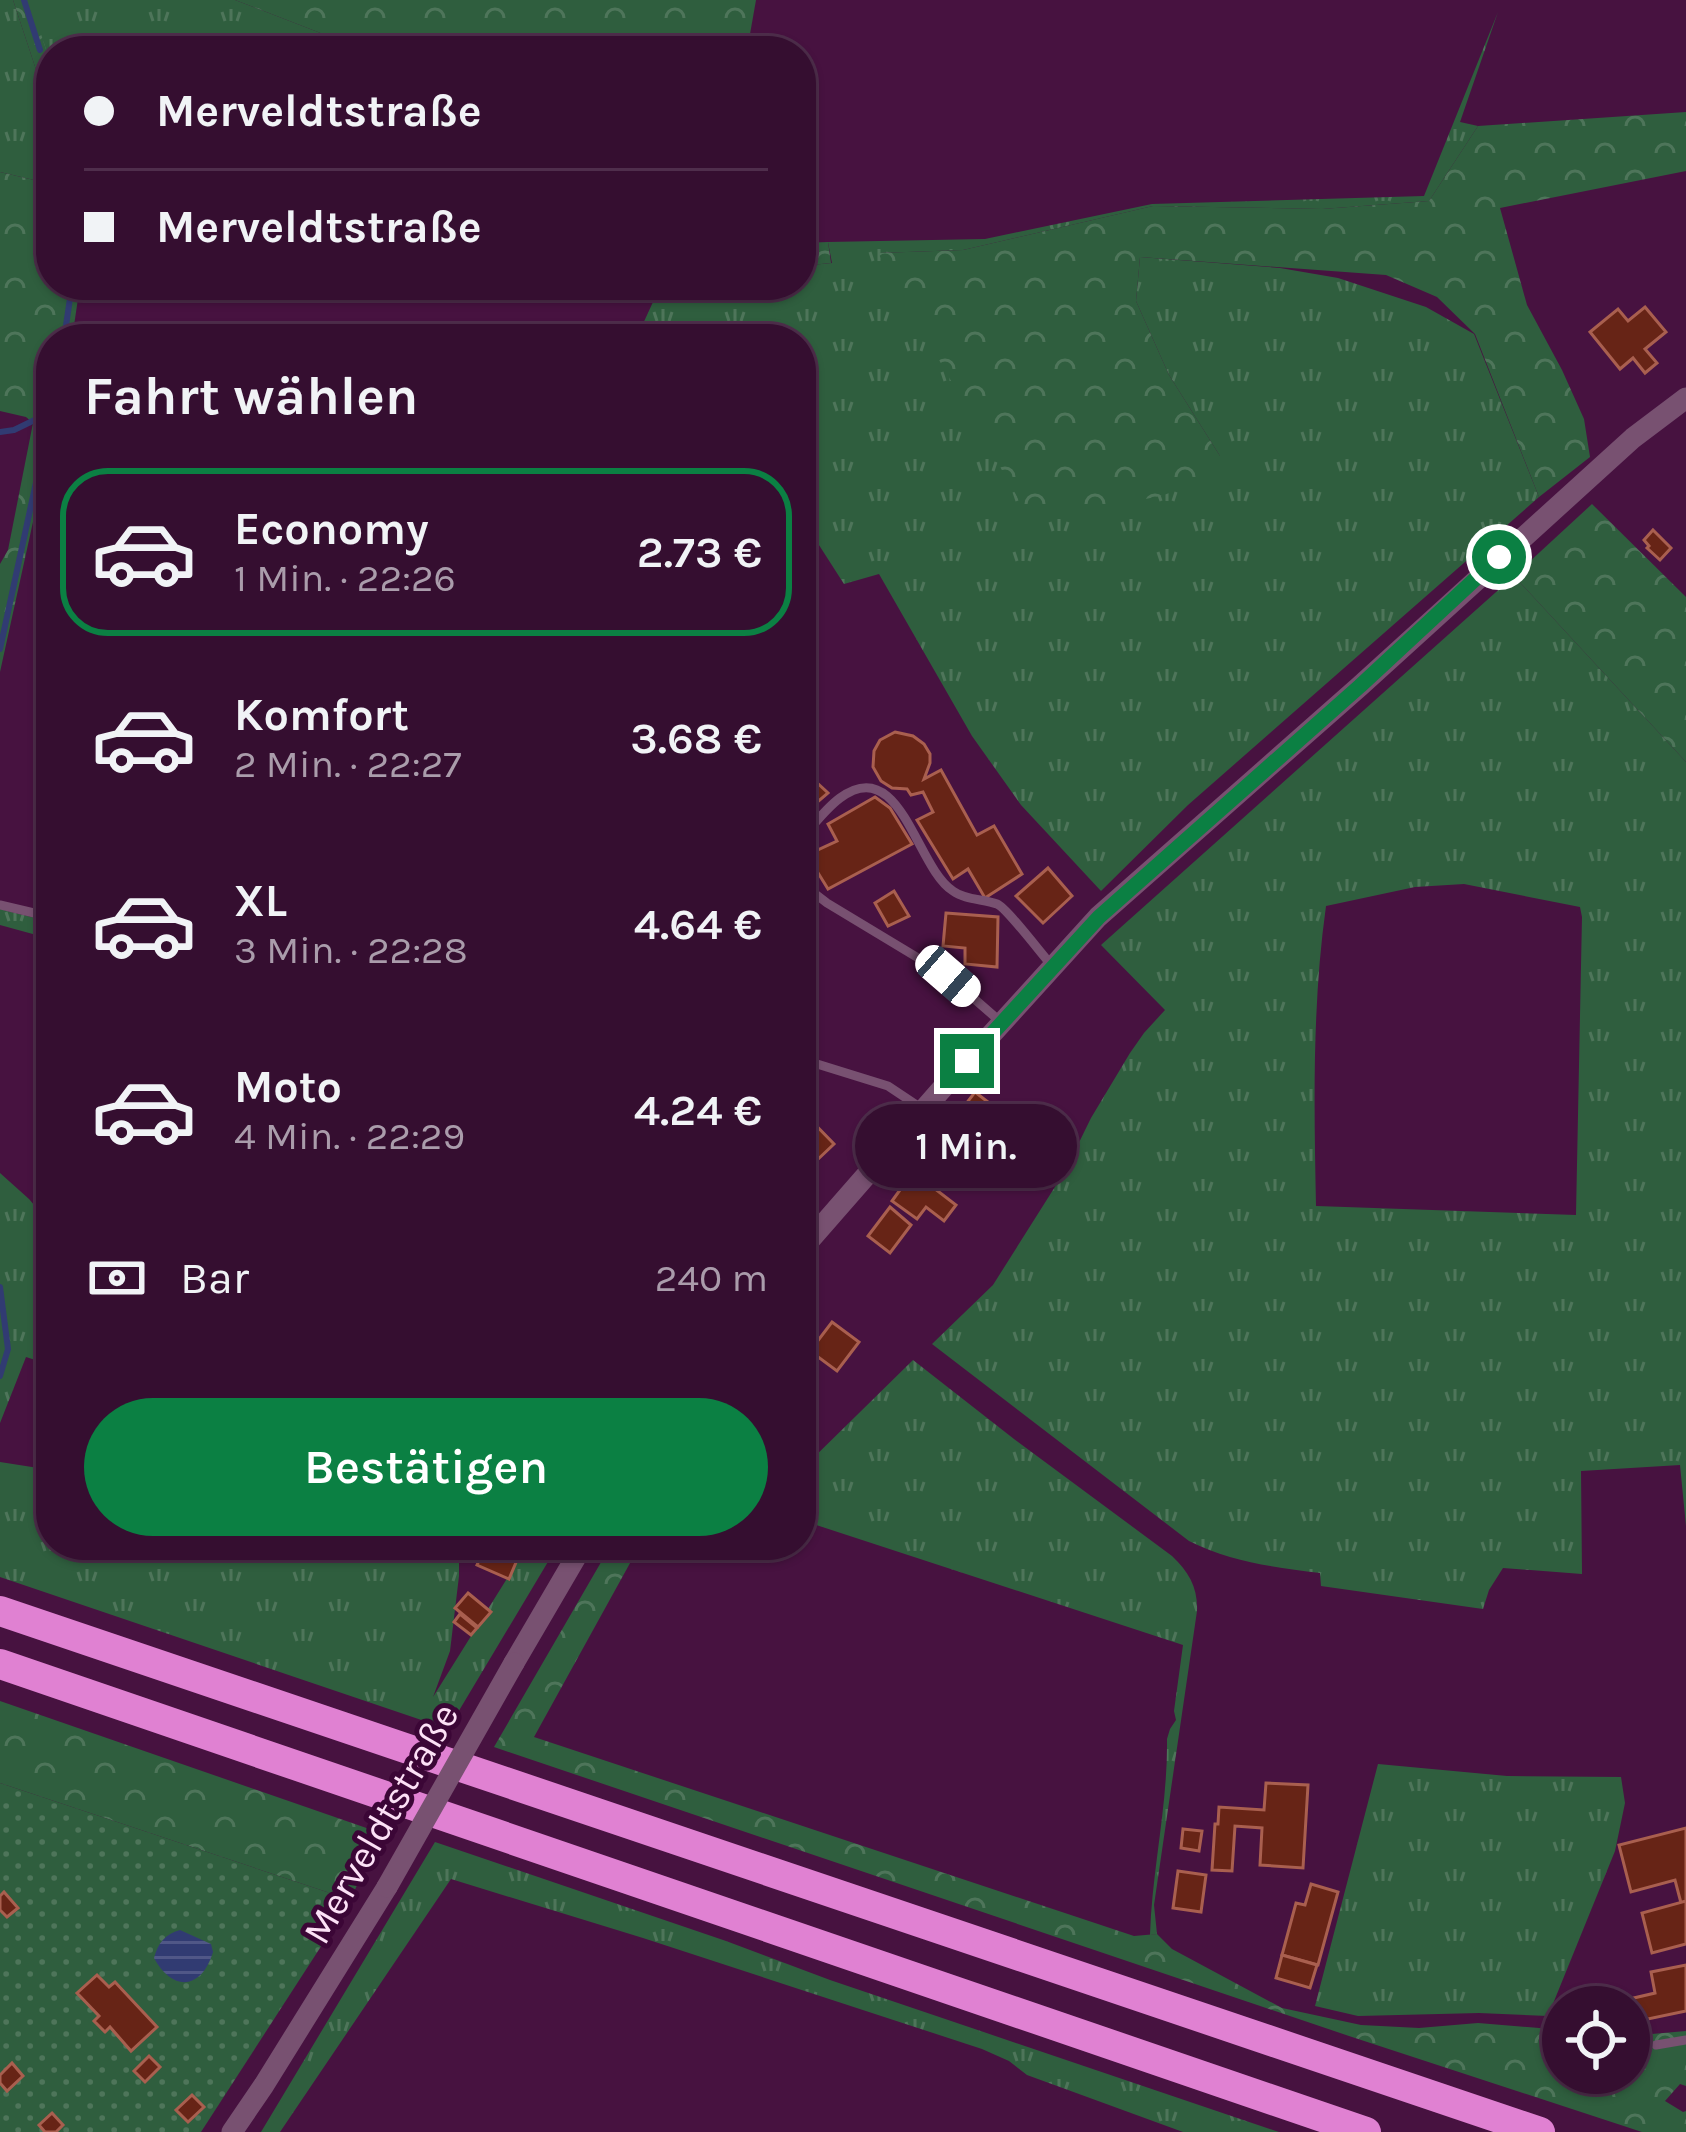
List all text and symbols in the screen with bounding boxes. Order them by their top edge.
text: Merveldtstraße [156,85,482,137]
text: Merveldtstraße [156,201,482,253]
text: Fahrt wählen [84,364,418,428]
icon: car [90,498,198,606]
text: Economy [234,503,429,555]
text: 2.73 € [637,526,762,578]
route start [1472,530,1526,584]
text: 1 Min. · 22:26 [234,555,456,601]
icon: car [90,684,198,792]
text: Komfort [234,689,409,741]
text: 3.68 € [630,712,762,764]
text: 2 Min. · 22:27 [234,741,462,787]
icon: car [90,870,198,978]
text: XL [234,875,287,927]
text: 4.64 € [634,898,762,950]
text: 3 Min. · 22:28 [234,927,468,973]
car [909,939,987,1013]
route end [940,1034,994,1088]
icon: car [90,1056,198,1164]
text: Moto [234,1061,342,1113]
text: 4.24 € [634,1084,762,1136]
callout: 1 Min. [856,1103,1078,1187]
text: 4 Min. · 22:29 [234,1113,465,1159]
text: 1 Min. [915,1123,1017,1169]
icon: cash [84,1245,150,1311]
text: Bar [180,1252,249,1304]
text: 240 m [655,1255,768,1301]
button: Bestätigen [84,1398,768,1536]
street label: Merveldtstraße [293,1695,468,1952]
map controls [1542,1986,1650,2094]
button: locate [1542,1986,1650,2094]

